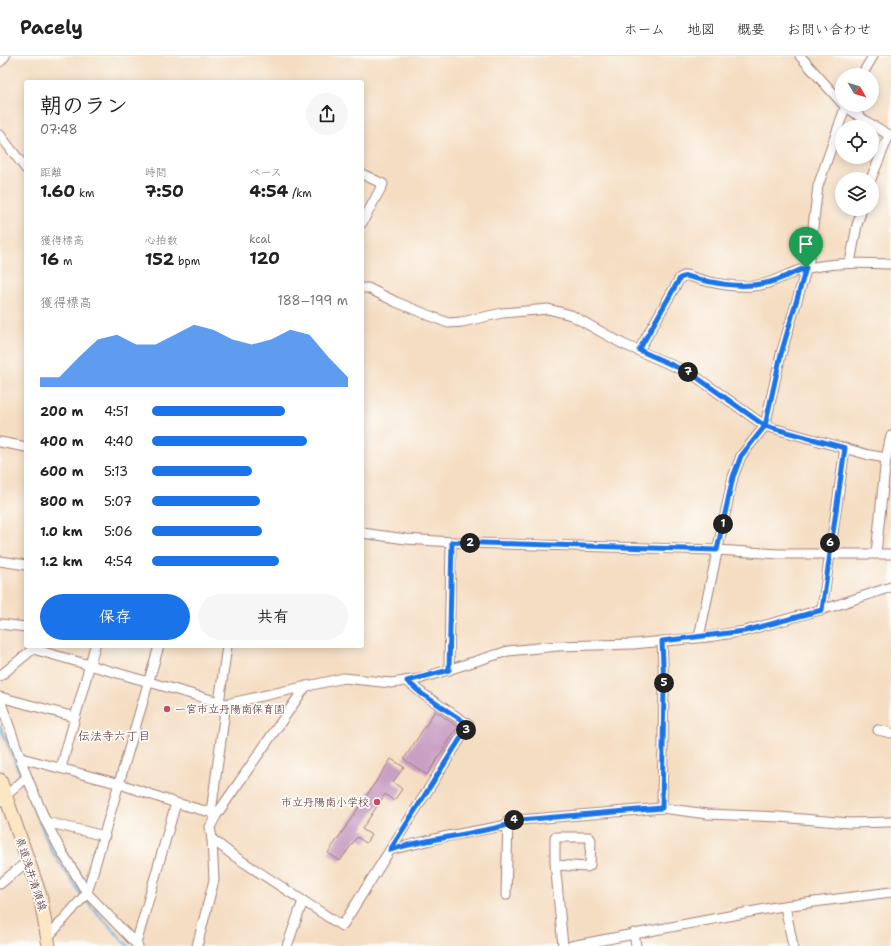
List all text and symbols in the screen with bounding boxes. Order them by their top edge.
text: Pacely [20,15,83,40]
text: ホーム [624,20,665,38]
text: 地図 [687,20,715,38]
text: 概要 [737,20,765,38]
text: お問い合わせ [787,20,871,38]
north arrow [835,68,879,112]
map controls [835,68,879,216]
text: 朝のラン [40,91,128,120]
button: share [306,93,348,135]
button: locate [835,120,879,164]
text: 07:48 [40,121,78,138]
text: 距離 [40,165,62,180]
text: 時間 [145,165,167,180]
text: ペース [249,165,282,180]
button: layers [835,172,879,216]
text: 1.60 [40,180,75,202]
text: 7:50 [145,180,184,202]
text: 4:54 [249,180,288,202]
text: km [75,186,95,201]
text: /km [288,186,312,201]
pin [789,227,823,268]
text: kcal [249,232,271,247]
text: 獲得標高 [40,233,84,248]
text: 心拍数 [145,233,178,248]
icon: arrive [795,233,817,255]
text: 120 [249,247,280,269]
text: 16 [40,248,59,270]
text: 152 [145,248,174,270]
text: m [59,254,72,269]
text: bpm [174,254,200,269]
text: 188–199 m [278,292,348,309]
text: 獲得標高 [40,294,92,311]
pin: 7 [678,362,698,382]
text: 7 [684,364,692,379]
text: 200 m [40,403,83,420]
text: 4:51 [104,403,129,420]
text: 400 m [40,433,84,450]
text: 4:40 [104,433,133,450]
text: 600 m [40,463,84,480]
text: 5:13 [104,463,128,480]
text: 800 m [40,493,84,510]
text: 5:07 [104,493,132,510]
pin: 1 [713,514,733,534]
text: 1 [720,516,726,531]
text: 1.0 km [40,523,82,540]
text: 5:06 [104,523,133,540]
pin: 2 [460,533,480,553]
pin: 6 [820,533,840,553]
text: 2 [466,535,474,550]
text: 6 [826,535,834,550]
text: 1.2 km [40,553,83,570]
text: 4:54 [104,553,133,570]
button: 保存 [40,594,190,640]
button: 共有 [198,594,348,640]
pin: 5 [654,673,674,693]
text: 5 [661,675,667,690]
place label: 一宮市立丹陽南保育園 [175,702,285,717]
marker: 一宮市立丹陽南保育園 [162,704,172,714]
pin: 3 [456,720,476,740]
text: 3 [462,722,470,737]
district label: 伝法寺六丁目 [78,728,150,744]
place label: 市立丹陽南小学校 [281,795,369,810]
marker: 市立丹陽南小学校 [372,797,382,807]
pin: 4 [504,810,524,830]
text: 4 [510,812,518,827]
street label: 県道浅井清須線 [12,835,50,913]

